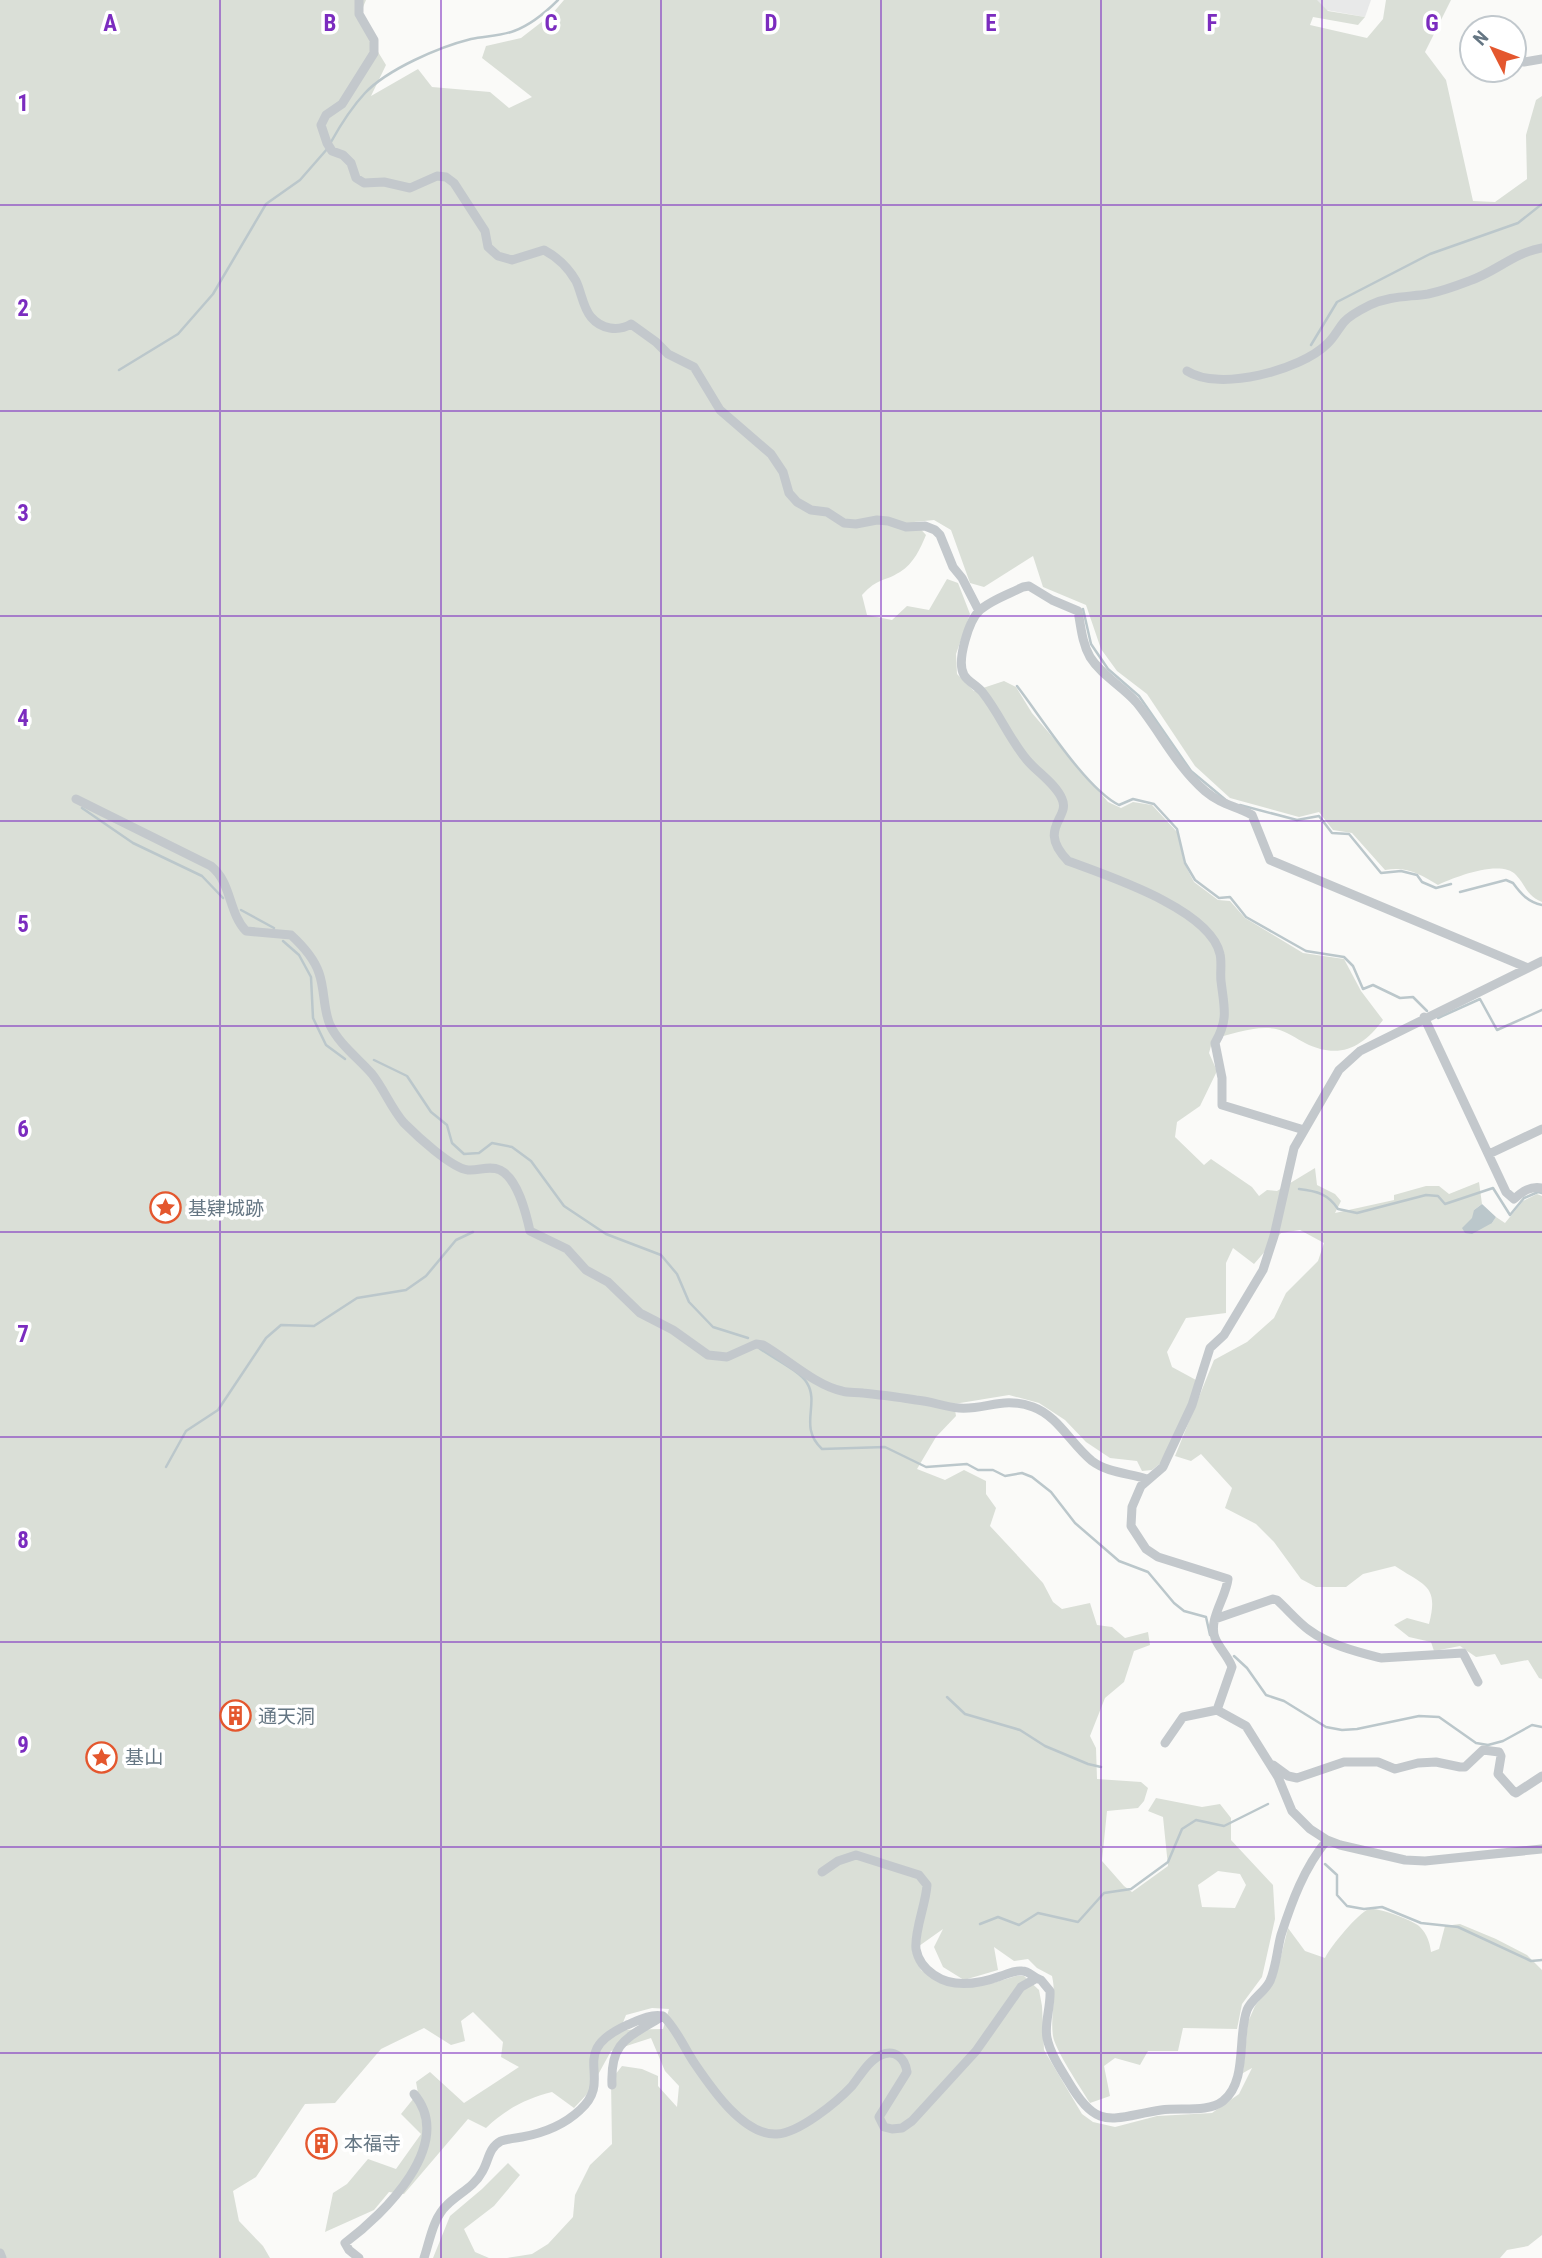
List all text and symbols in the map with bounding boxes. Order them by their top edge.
text: A [103,10,117,37]
text: B [324,10,336,37]
text: C [544,10,558,37]
text: D [765,10,778,37]
text: E [985,10,997,37]
text: F [1207,10,1218,37]
text: G [1425,10,1439,37]
north arrow [1458,14,1528,84]
text: N [1468,26,1493,50]
text: 1 [17,90,29,117]
text: 2 [17,295,29,322]
text: 3 [17,500,29,527]
text: 4 [17,705,29,732]
text: 5 [17,911,29,938]
text: 6 [17,1116,29,1143]
place icon: 基肄城跡 [148,1191,182,1225]
place label: 基肄城跡 [188,1197,264,1220]
text: 7 [17,1321,29,1348]
text: 8 [17,1527,29,1554]
building icon: 通天洞 [218,1699,252,1733]
place label: 通天洞 [258,1705,315,1728]
text: 9 [17,1732,29,1759]
place icon: 基山 [85,1740,119,1774]
place label: 基山 [125,1746,163,1769]
building icon: 本福寺 [304,2126,338,2160]
place label: 本福寺 [344,2132,401,2155]

